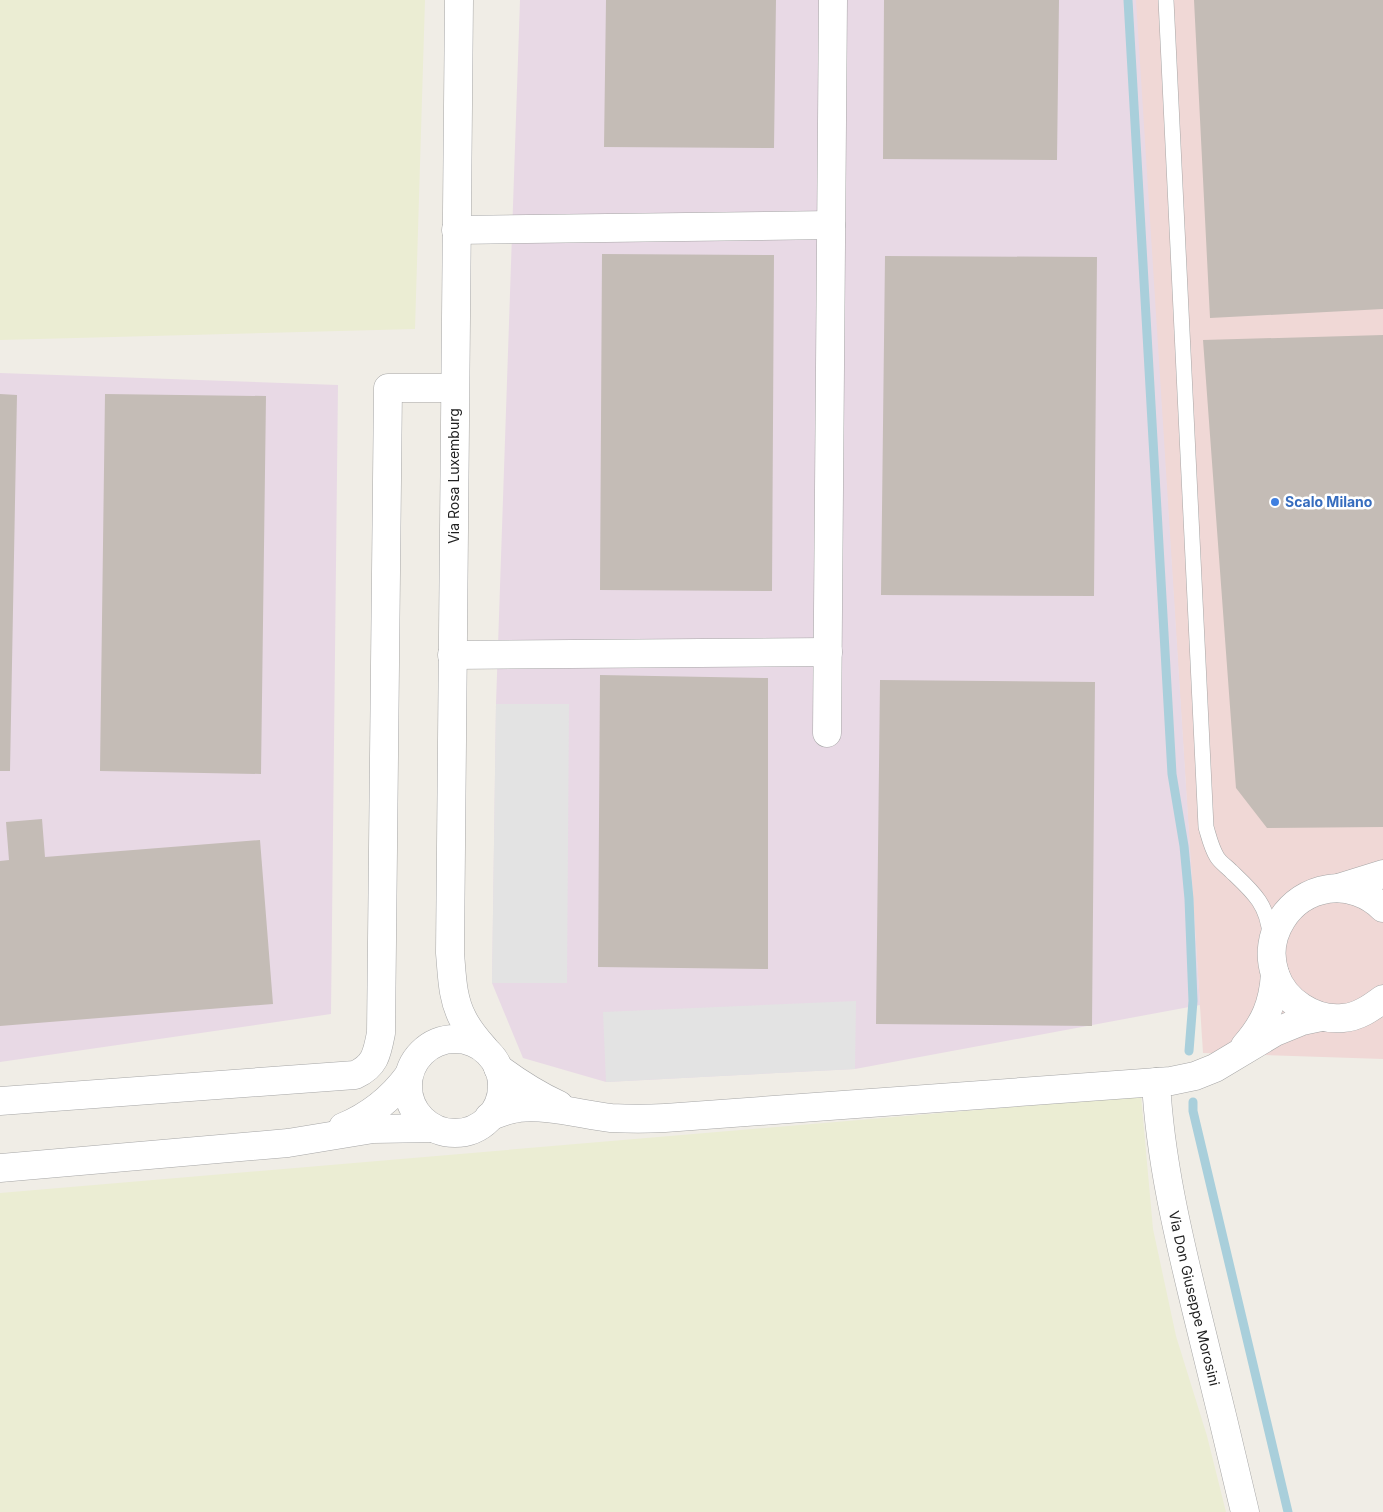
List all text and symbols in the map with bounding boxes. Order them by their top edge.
street label: Via Rosa Luxemburg [445,408,462,544]
place label: Scalo Milano [1285,493,1373,510]
marker: Scalo Milano [1269,496,1281,508]
street label: Via Don Giuseppe Morosini [1166,1209,1224,1388]

